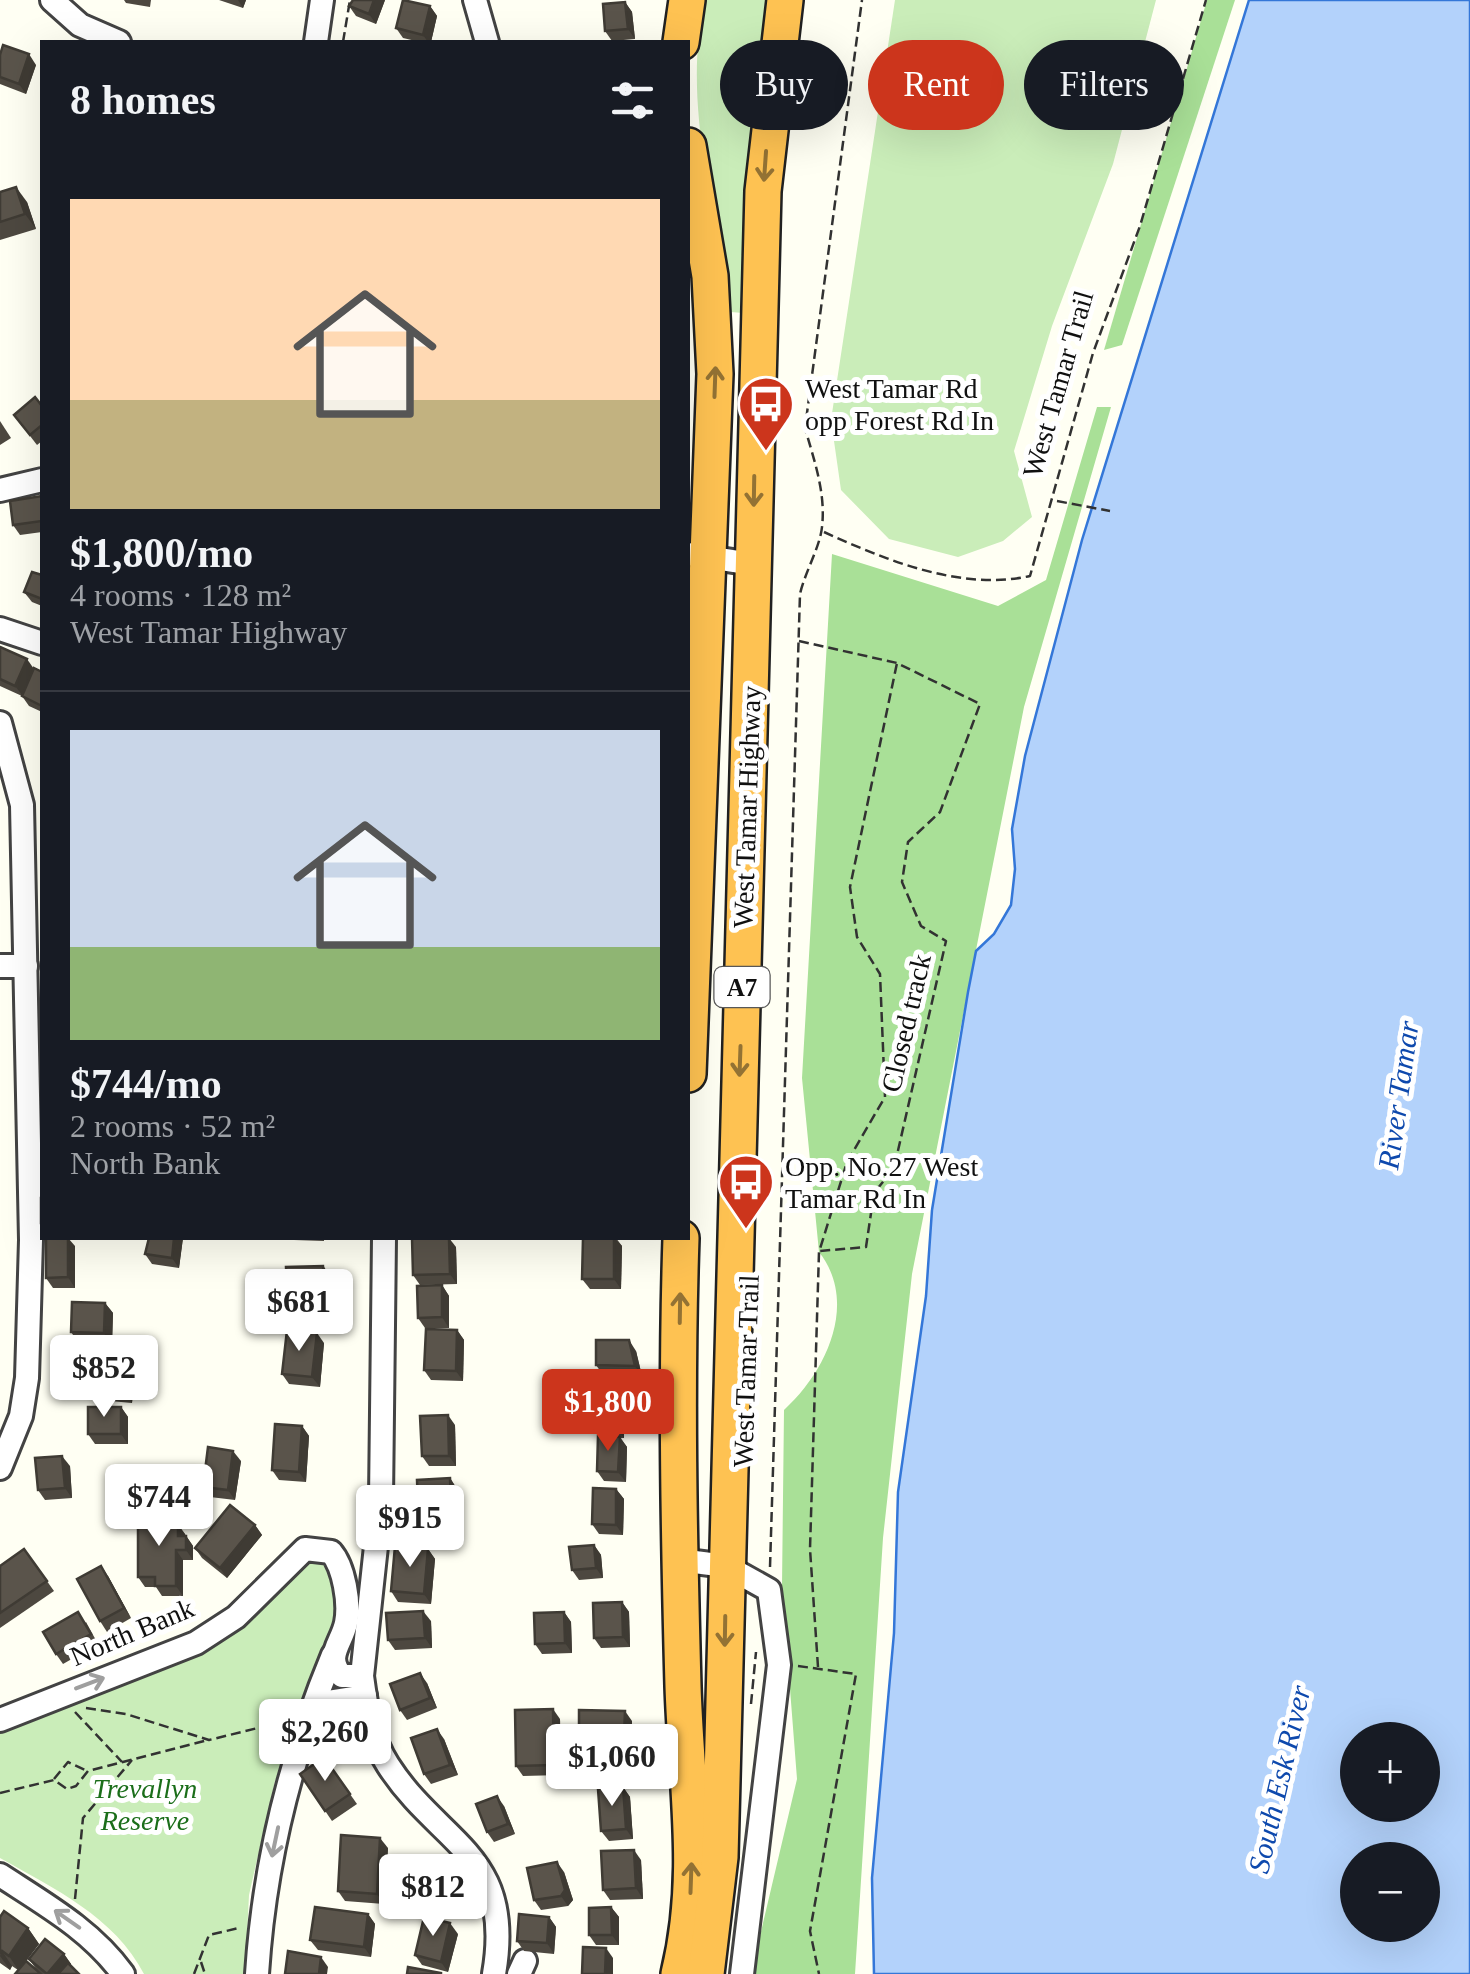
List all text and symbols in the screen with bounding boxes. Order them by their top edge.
chip: Buy [720,40,848,130]
chip: Rent [868,40,1004,130]
chip: Filters [1024,40,1184,130]
icon: filters [605,73,660,128]
text: 8 homes [70,77,216,123]
one-way arrow [755,150,774,182]
icon: home [275,264,455,444]
street label: West Tamar Trail [1017,287,1100,481]
one-way arrow [705,367,724,399]
place label: West Tamar Rd opp Forest Rd In [805,373,994,436]
bus stop icon: West Tamar Rd opp Forest Rd In [736,374,796,453]
one-way arrow [744,474,763,506]
text: $1,800/mo [70,530,253,576]
text: 4 rooms · 128 m² [70,577,291,613]
text: West Tamar Highway [70,614,347,650]
street label: West Tamar Highway [727,685,767,929]
icon: home [275,795,455,975]
street label: Closed track [875,951,937,1095]
road number: A7 [714,967,770,1007]
water label: River Tamar [1371,1018,1425,1172]
one-way arrow [730,1044,749,1076]
text: $744/mo [70,1061,222,1107]
text: 2 rooms · 52 m² [70,1108,275,1144]
text: North Bank [70,1145,220,1181]
place label: Opp. No.27 West Tamar Rd In [785,1151,978,1214]
bus stop icon: Opp. No.27 West Tamar Rd In [716,1152,776,1231]
pin: $681 [240,1269,358,1354]
street label: West Tamar Trail [727,1274,765,1468]
text: $681 [267,1283,331,1319]
one-way arrow [670,1293,690,1326]
pin: $852 [45,1335,163,1420]
text: $852 [72,1349,136,1385]
pin: $1,800 [527,1369,689,1454]
text: $1,800 [564,1383,652,1419]
pin: $744 [100,1464,218,1549]
text: $744 [127,1478,191,1514]
pin: $915 [351,1485,469,1570]
text: $915 [378,1499,442,1535]
street label: North Bank [65,1592,199,1672]
one-way arrow [716,1614,735,1646]
one-way arrow [74,1673,105,1691]
water label: South Esk River [1241,1682,1317,1876]
pin: $2,260 [244,1699,406,1784]
text: $2,260 [281,1713,369,1749]
map controls [1340,1722,1440,1942]
button: + [1340,1722,1440,1822]
pin: $1,060 [531,1724,693,1809]
text: $1,060 [568,1738,656,1774]
park label: Trevallyn Reserve [93,1773,197,1836]
one-way arrow [265,1826,284,1858]
button: − [1340,1842,1440,1942]
pin: $812 [374,1854,492,1939]
one-way arrow [682,1862,701,1894]
text: $812 [401,1868,465,1904]
one-way arrow [53,1909,81,1930]

